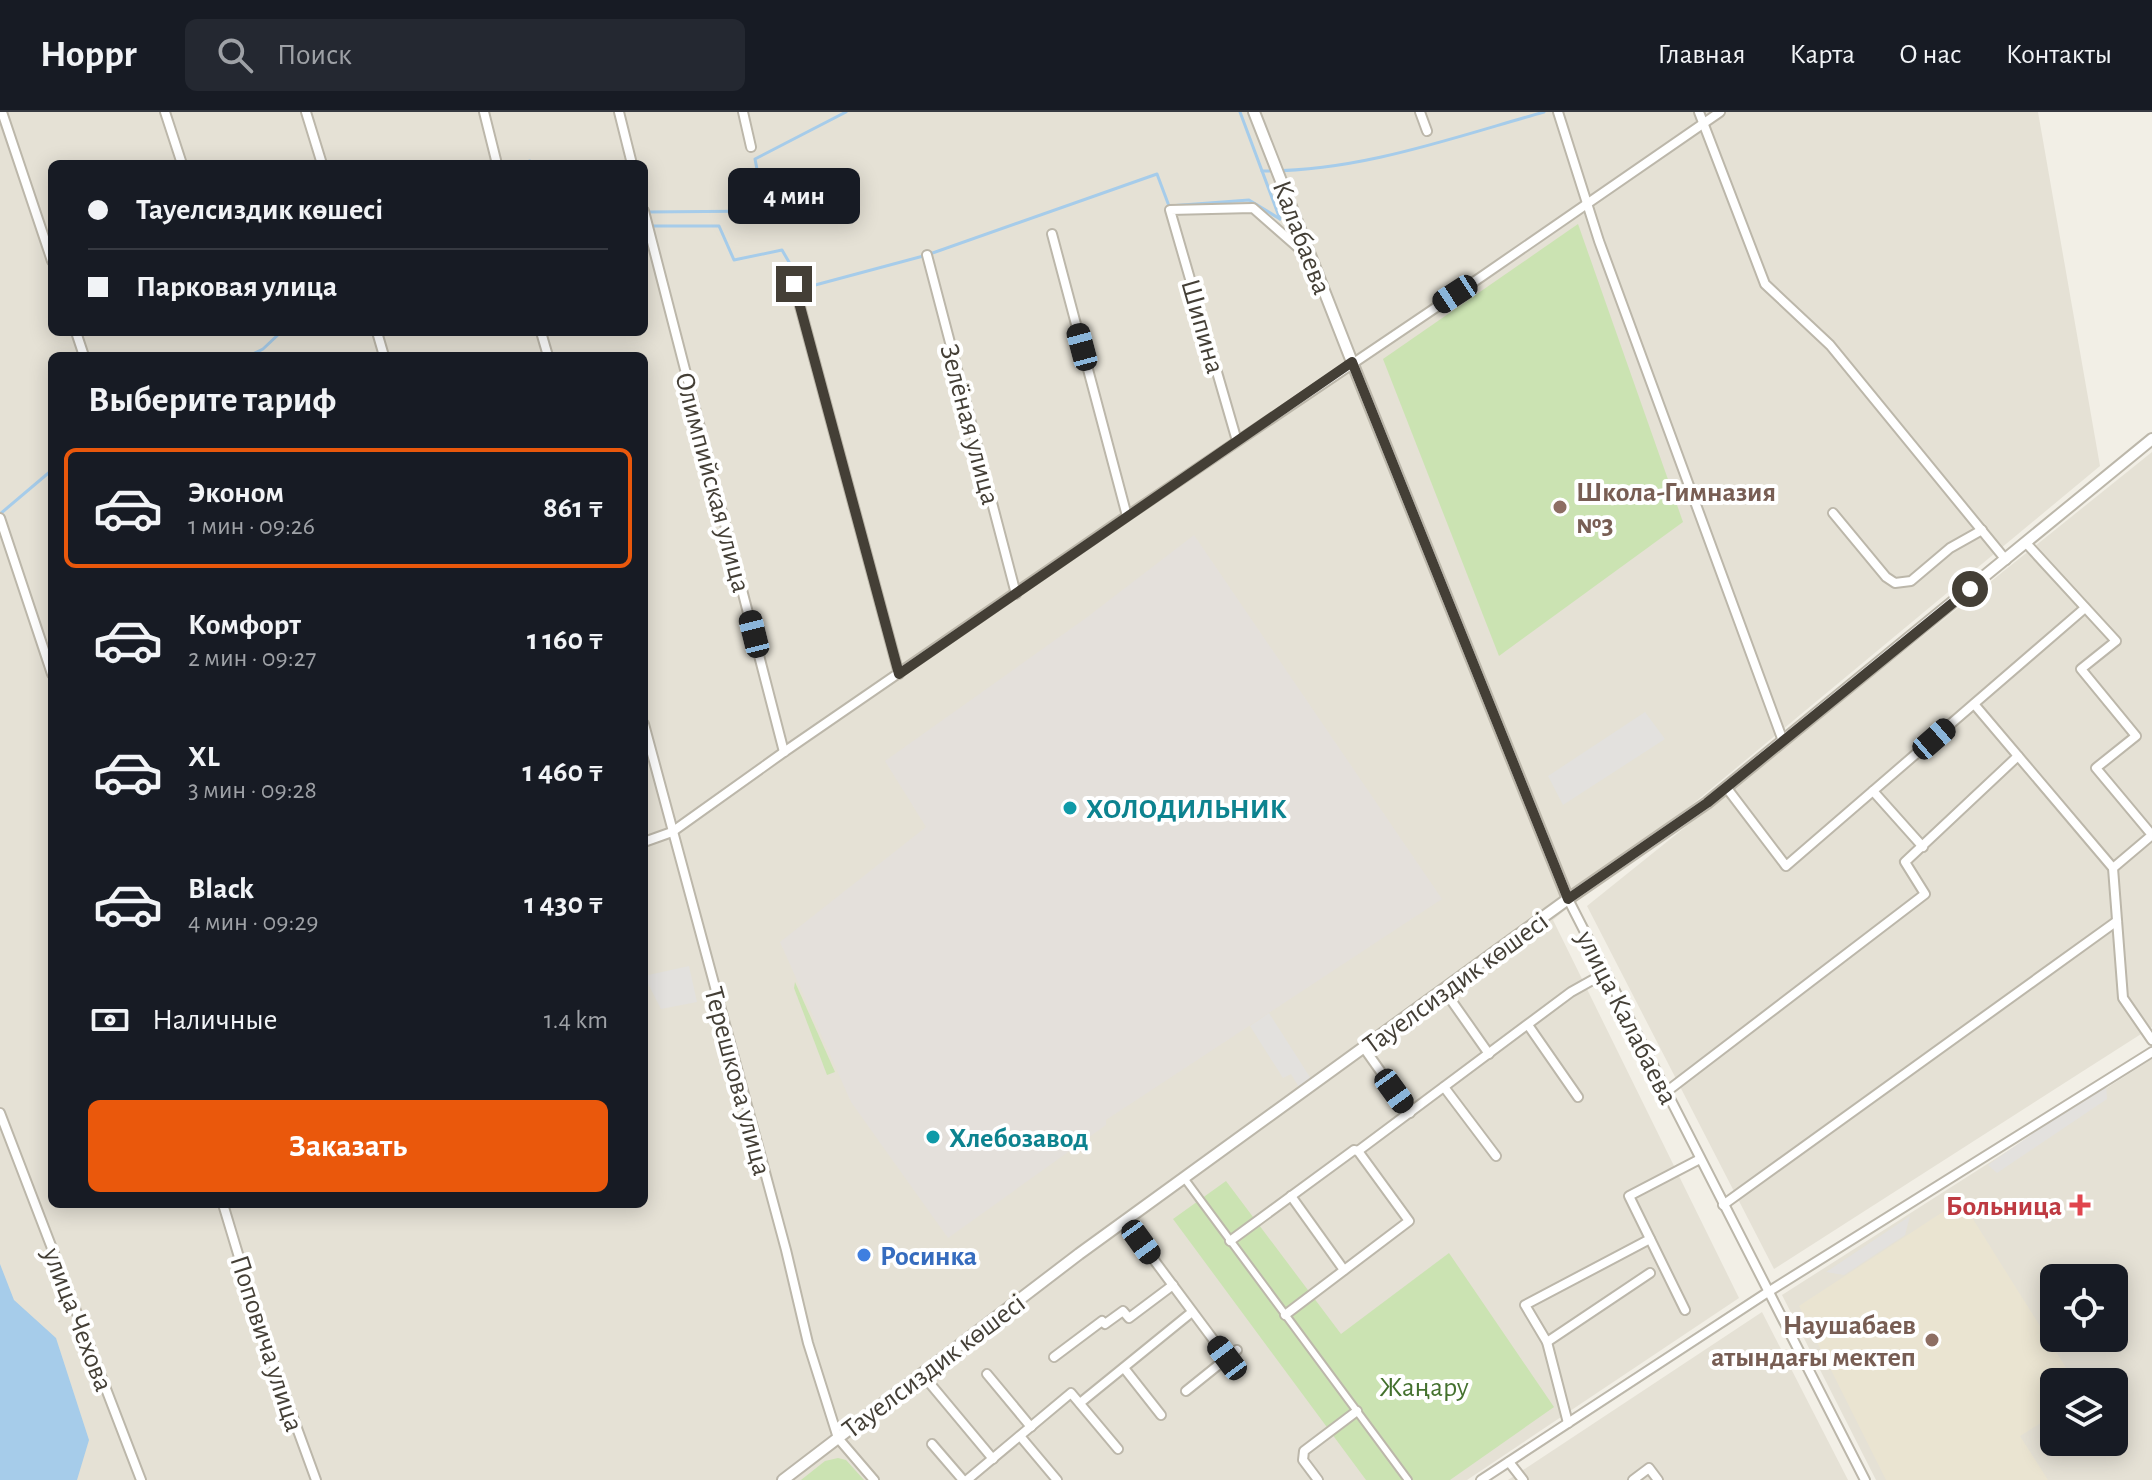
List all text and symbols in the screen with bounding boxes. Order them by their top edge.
search box [185,19,745,91]
icon: search [213,33,257,77]
text: Hoppr [40,36,137,74]
text: Поиск [277,40,352,70]
text: Главная [1657,41,1745,69]
text: Карта [1789,41,1855,69]
text: О нас [1899,41,1962,69]
text: Контакты [2006,41,2112,69]
callout: 4 мин [728,168,860,224]
street label: Калабаева [1267,177,1336,299]
text: 4 мин [763,183,825,209]
text: Тауелсиздик көшесі [136,195,383,225]
route end [776,266,812,302]
car [1428,271,1482,317]
text: Парковая улица [136,272,337,302]
street label: Шипина [1175,276,1229,377]
car [1064,321,1100,373]
street label: Зелёная улица [934,341,1004,508]
street label: Олимпийская улица [669,369,755,596]
text: Выберите тариф [88,382,336,418]
icon: car [92,472,164,544]
text: Эконом [188,478,284,508]
place label: Школа-Гимназия №3 [1576,479,1776,539]
text: 861 ₸ [543,493,604,523]
marker: Школа-Гимназия №3 [1551,498,1569,516]
text: 1 мин · 09:26 [188,513,315,539]
route start [1952,571,1988,607]
icon: car [92,604,164,676]
car [737,608,771,660]
text: Комфорт [188,610,301,640]
text: 1 160 ₸ [527,625,604,655]
text: 2 мин · 09:27 [188,645,316,671]
car [1908,714,1960,764]
icon: car [92,736,164,808]
text: XL [188,742,220,772]
text: 1 460 ₸ [523,757,604,787]
text: 3 мин · 09:28 [188,777,317,803]
place label: ХОЛОДИЛЬНИК [1086,796,1287,824]
marker: ХОЛОДИЛЬНИК [1061,799,1079,817]
icon: car [92,868,164,940]
text: Black [188,874,254,904]
text: 1 430 ₸ [524,889,604,919]
street label: Тауелсиздик көшесі [1359,907,1554,1060]
text: 4 мин · 09:29 [188,909,318,935]
street label: улица Калабаева [1570,926,1682,1110]
street label: Терешкова улица [698,984,776,1179]
icon: cash [88,998,132,1042]
text: Наличные [152,1005,278,1035]
text: 1.4 km [544,1007,608,1033]
car [1370,1065,1418,1117]
button: Заказать [88,1100,608,1192]
place label: Хлебозавод [949,1125,1088,1153]
marker: Хлебозавод [924,1128,942,1146]
place label: Больница [1946,1193,2062,1221]
marker: Больница [2069,1194,2091,1216]
car [1117,1216,1165,1268]
street label: улица Чехова [37,1243,117,1395]
place label: Росинка [880,1243,977,1271]
marker: Росинка [855,1246,873,1264]
street label: Поповича улица [224,1252,308,1435]
map controls [2040,1264,2128,1456]
button: locate [2040,1264,2128,1352]
street label: Тауелсиздик көшесі [838,1289,1031,1444]
place label: Наушабаев атындағы мектеп [1711,1312,1916,1372]
marker: Наушабаев атындағы мектеп [1923,1331,1941,1349]
car [1203,1332,1251,1384]
button: layers [2040,1368,2128,1456]
park label: Жаңару [1379,1374,1469,1402]

